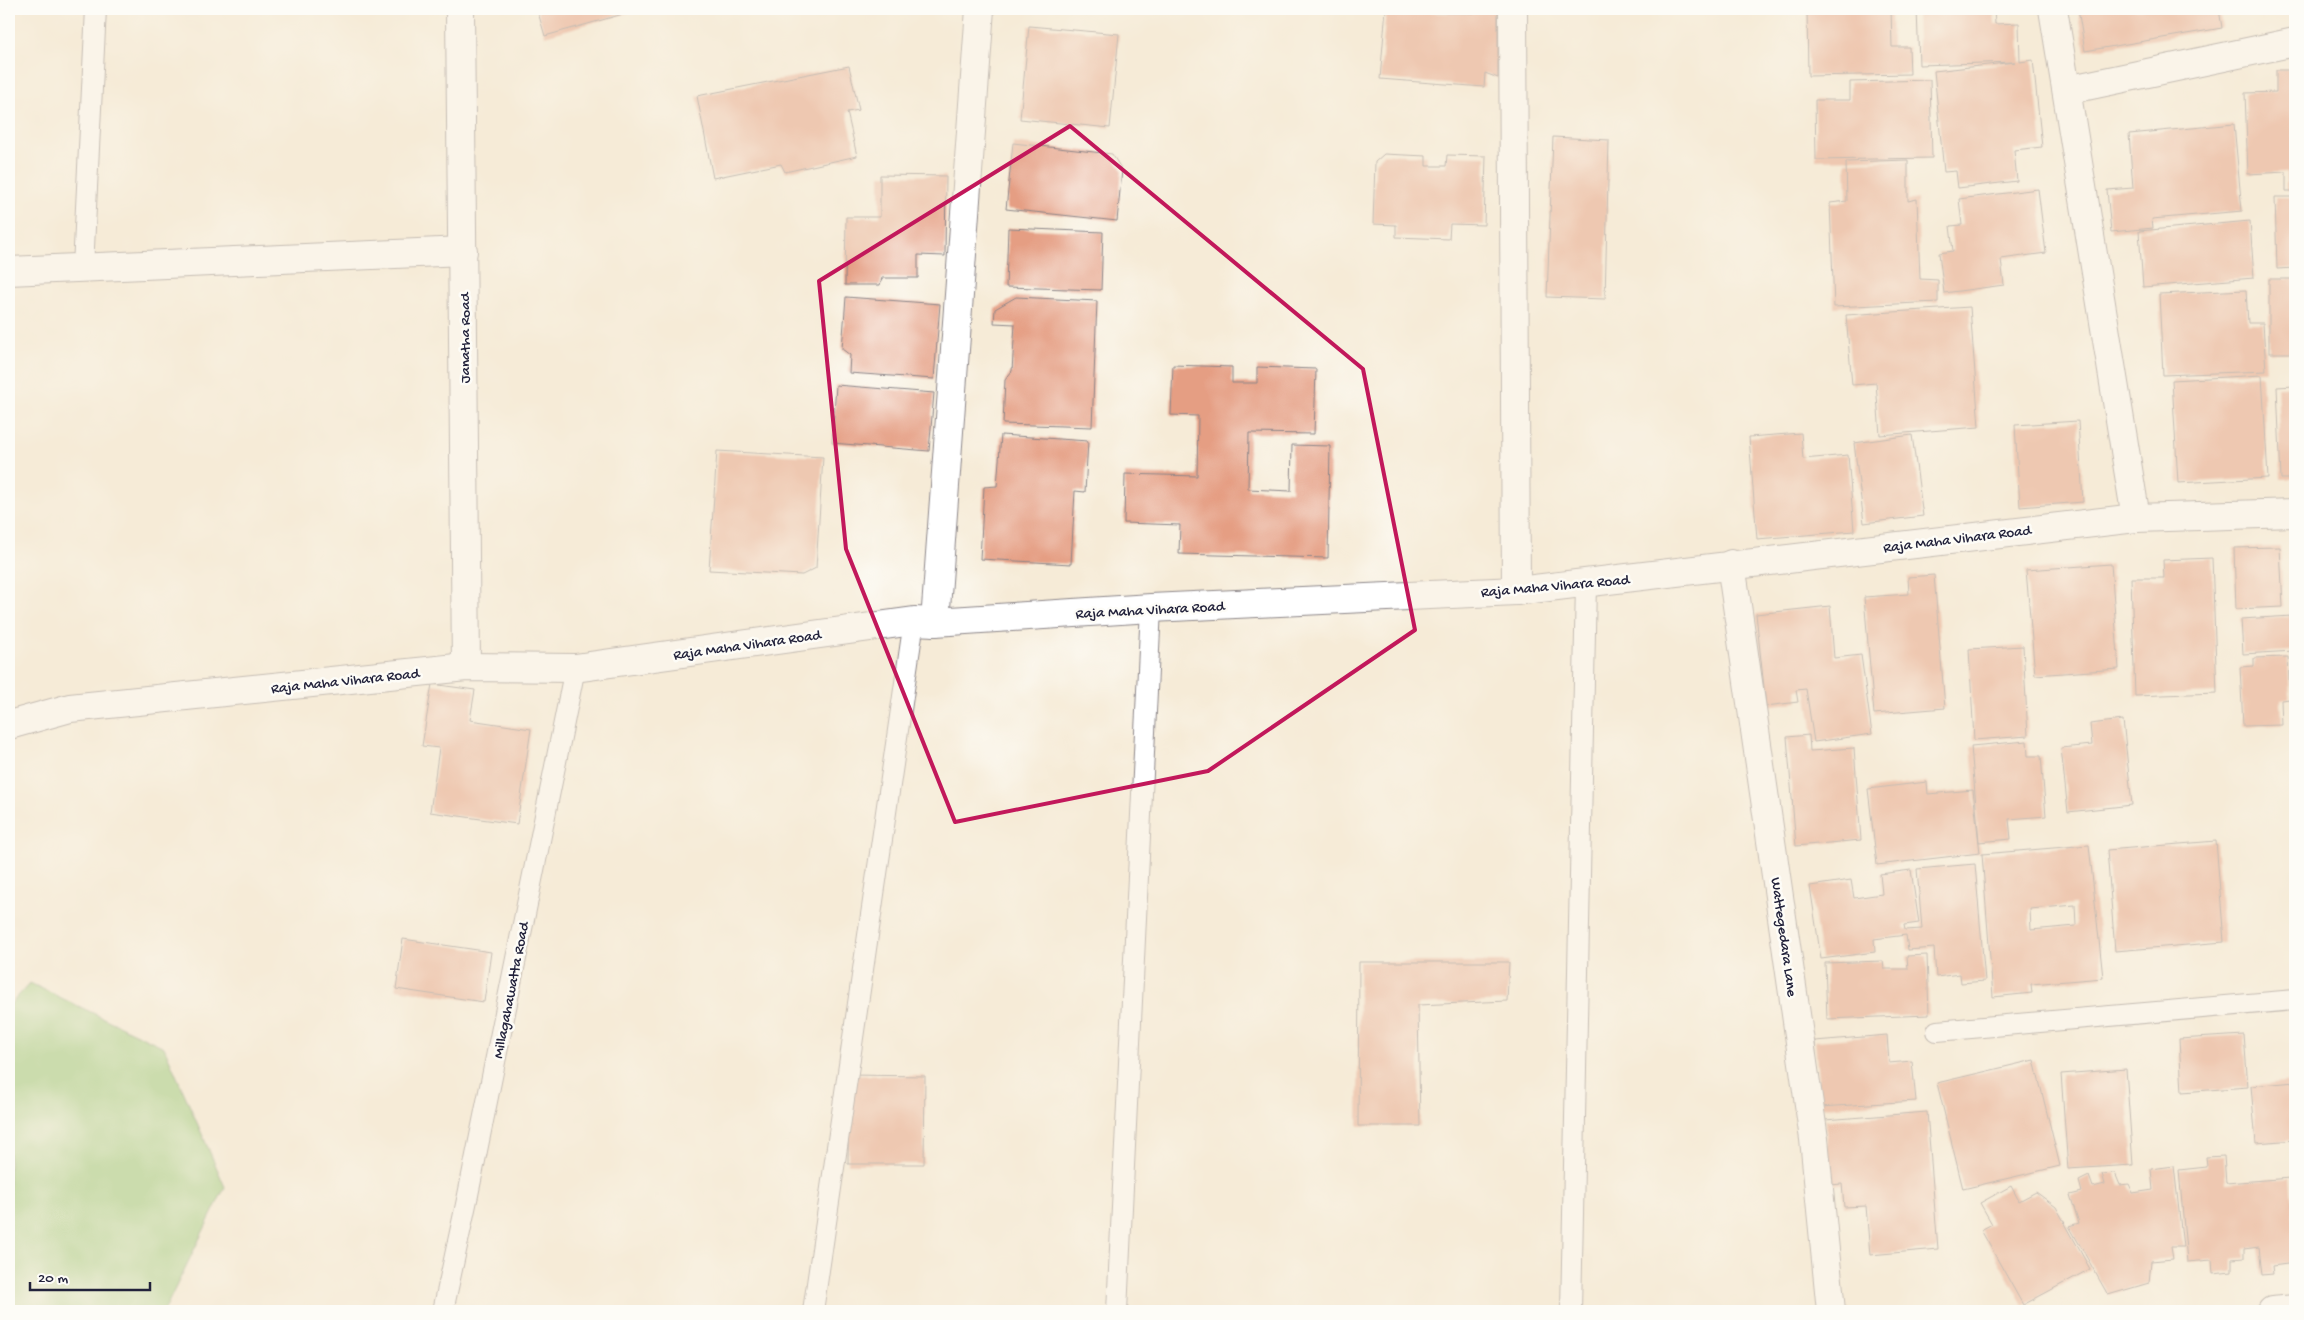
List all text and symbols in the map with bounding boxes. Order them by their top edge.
street label: Janatha Road [457,292,475,383]
street label: Raja Maha Vihara Road [1882,522,2033,558]
street label: Raja Maha Vihara Road [1480,571,1631,602]
street label: Raja Maha Vihara Road [1075,598,1226,624]
street label: Raja Maha Vihara Road [672,627,824,665]
street label: Raja Maha Vihara Road [270,665,421,699]
street label: Wattegedara Lane [1766,876,1800,998]
street label: Millagahawatta Road [490,919,534,1060]
scale bar [30,1260,150,1292]
text: 20 m [38,1270,68,1288]

